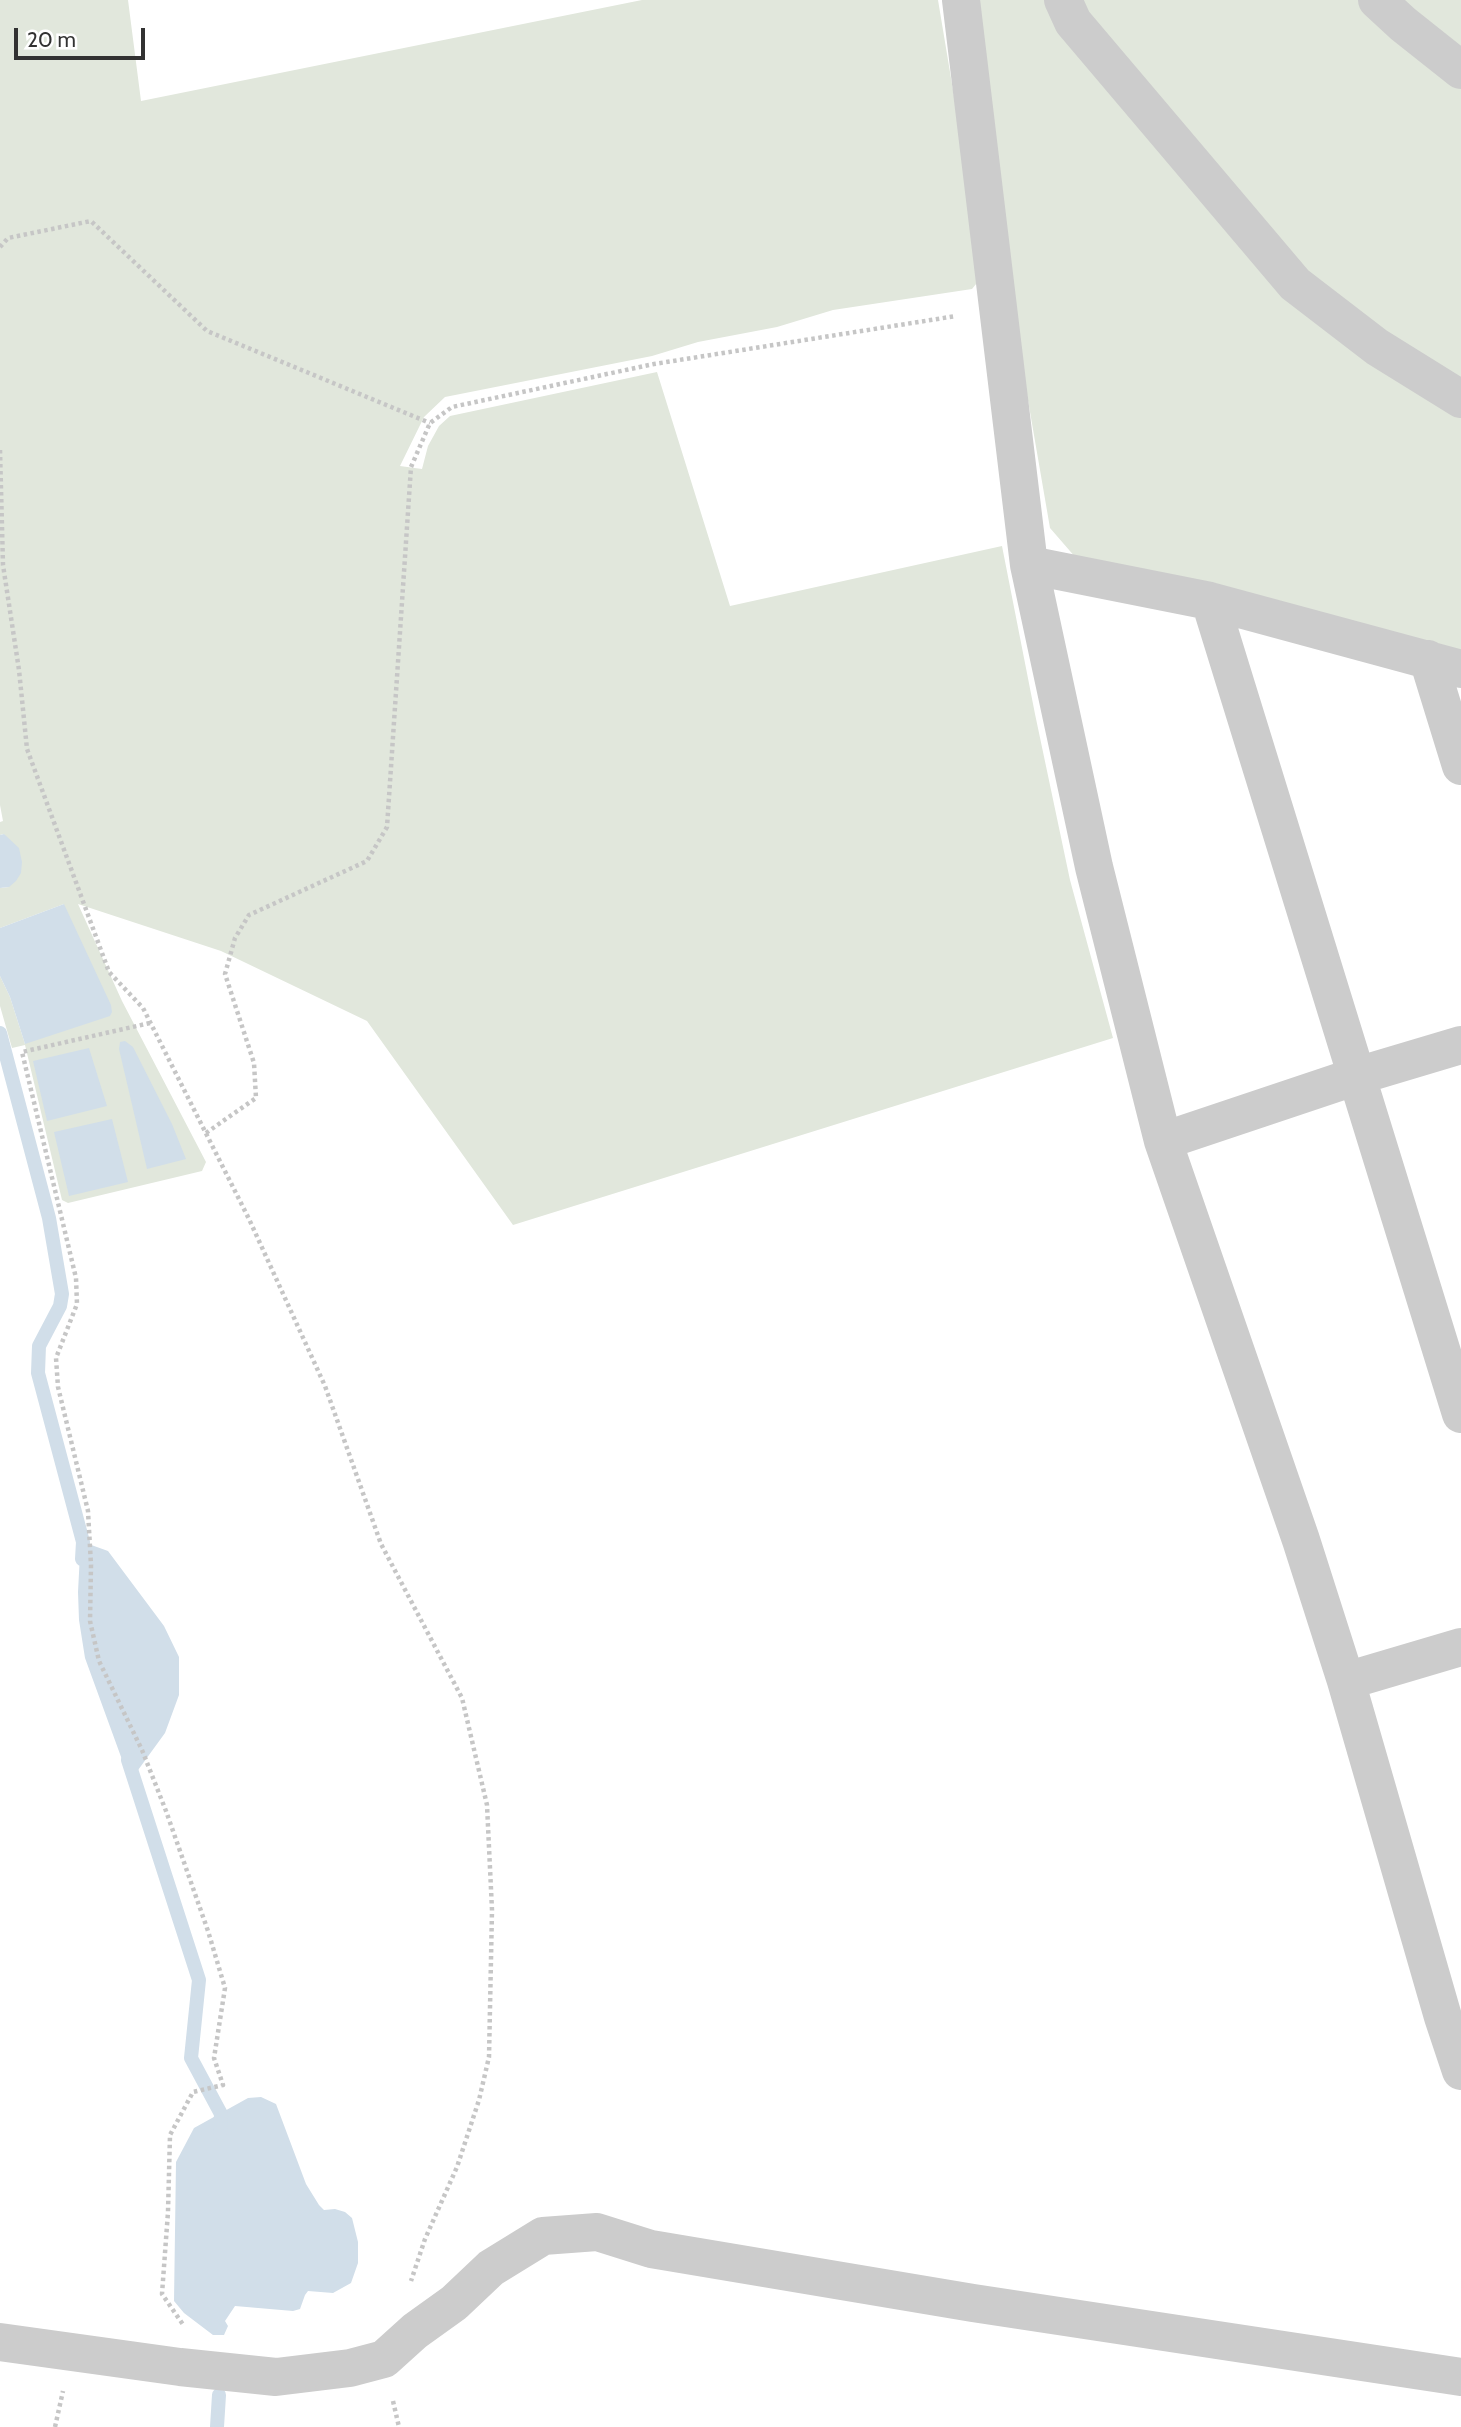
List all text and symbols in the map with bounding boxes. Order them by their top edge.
scale bar [18,14,149,58]
text: 20 m [27,27,76,52]

